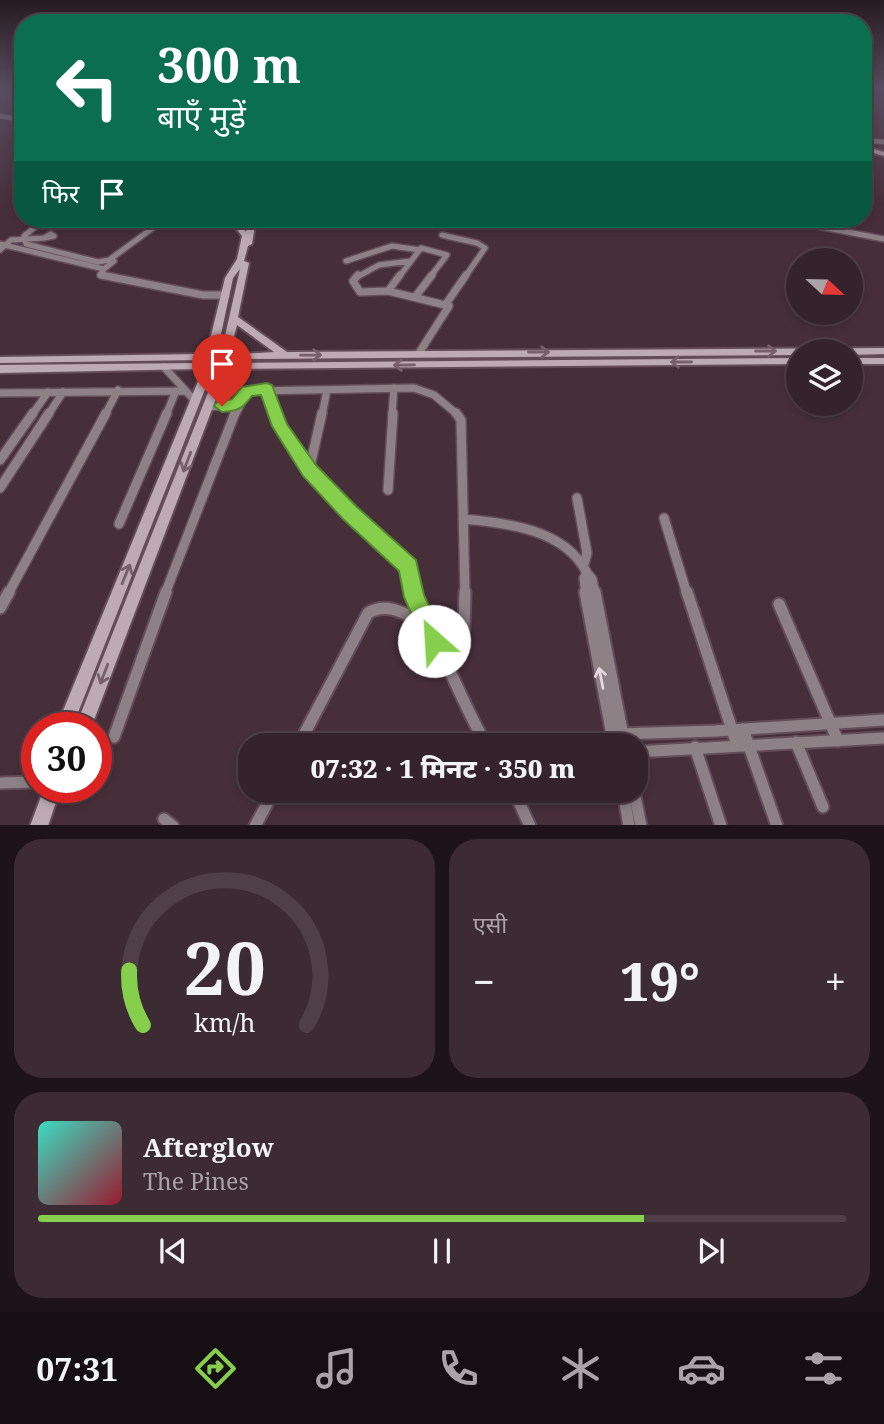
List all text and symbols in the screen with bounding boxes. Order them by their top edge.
text: 300 m [157,31,301,97]
icon: left [42,42,133,133]
text: बाएँ मुड़ें [157,94,246,137]
text: फिर [42,175,79,211]
icon: arrive [93,175,131,213]
north arrow [786,248,863,326]
map controls [786,248,863,416]
pin [192,334,252,406]
button: layers [786,339,863,416]
one-way arrow [755,344,778,358]
icon: arrive [203,345,241,383]
one-way arrow [527,345,550,359]
one-way arrow [300,348,323,361]
one-way arrow [670,355,693,369]
one-way arrow [393,359,416,372]
one-way arrow [179,450,192,472]
one-way arrow [121,564,134,585]
position arrow [397,604,471,678]
one-way arrow [97,662,109,684]
one-way arrow [594,668,608,690]
speed limit sign: 30 [21,712,112,803]
text: 07:32 · 1 मिनट · 350 m [311,750,575,786]
text: एसी [473,908,507,940]
text: 20 [183,917,266,1016]
text: 19° [620,945,700,1016]
text: − [473,955,495,1007]
text: + [825,955,846,1007]
text: km/h [194,1004,255,1038]
text: Afterglow [143,1129,274,1165]
text: The Pines [143,1165,249,1197]
icon: previous [154,1232,192,1270]
icon: pause [423,1232,461,1270]
icon: next [692,1232,730,1270]
icon: directions [191,1344,240,1393]
icon: music [312,1344,361,1393]
icon: phone [434,1344,483,1393]
icon: climate [556,1344,605,1393]
icon: car [677,1344,726,1393]
icon: filters [799,1344,848,1393]
text: 07:31 [36,1347,118,1390]

